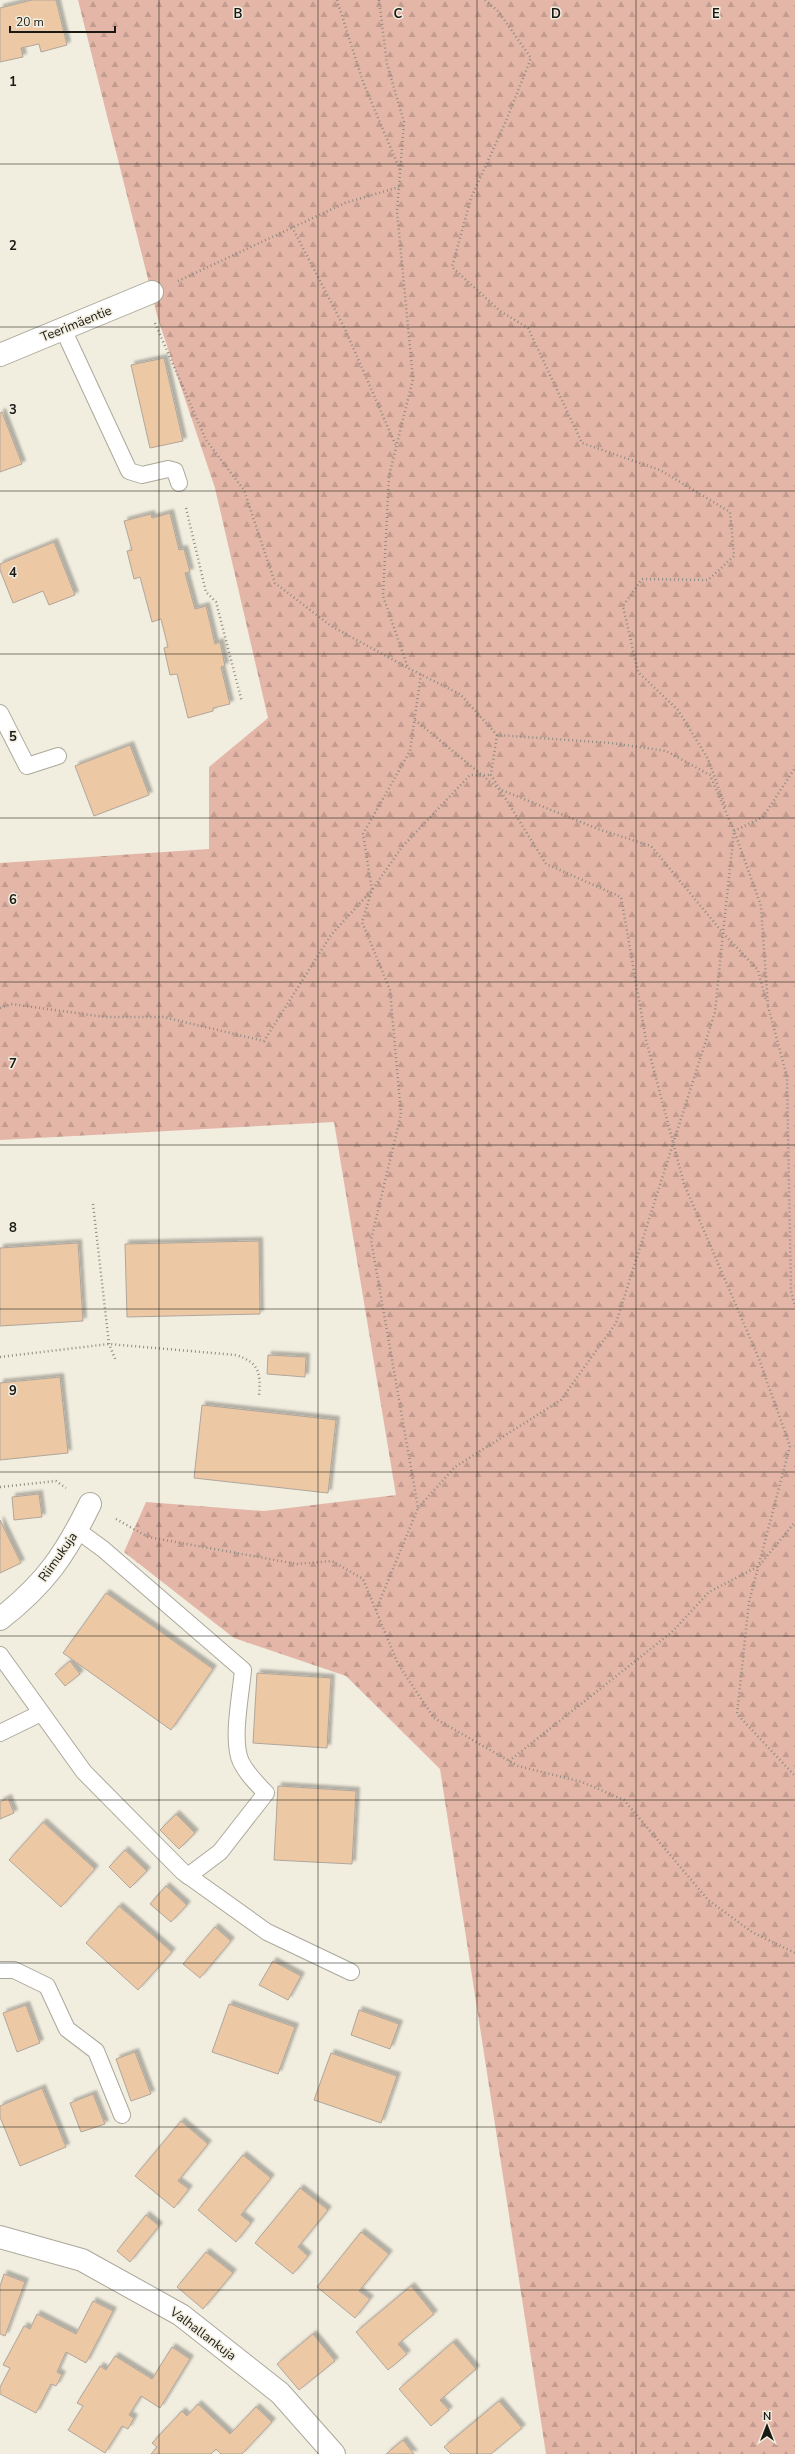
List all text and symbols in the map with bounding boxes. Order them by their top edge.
text: B [234,5,243,23]
text: C [394,5,403,23]
text: D [551,5,561,23]
text: E [712,5,720,23]
scale bar [10,8,115,34]
text: 20 m [16,14,44,30]
text: 1 [9,73,17,91]
text: 2 [9,237,17,255]
street label: Teerimäentie [38,302,114,346]
text: 3 [9,401,17,419]
text: 4 [9,564,17,582]
text: 5 [9,728,17,746]
text: 6 [9,891,17,909]
text: 7 [9,1055,17,1073]
text: 8 [9,1219,17,1237]
text: 9 [9,1382,17,1400]
street label: Riimukuja [34,1529,82,1585]
street label: Valhallankuja [165,2302,240,2365]
north arrow [747,2406,787,2446]
text: N [763,2409,771,2424]

